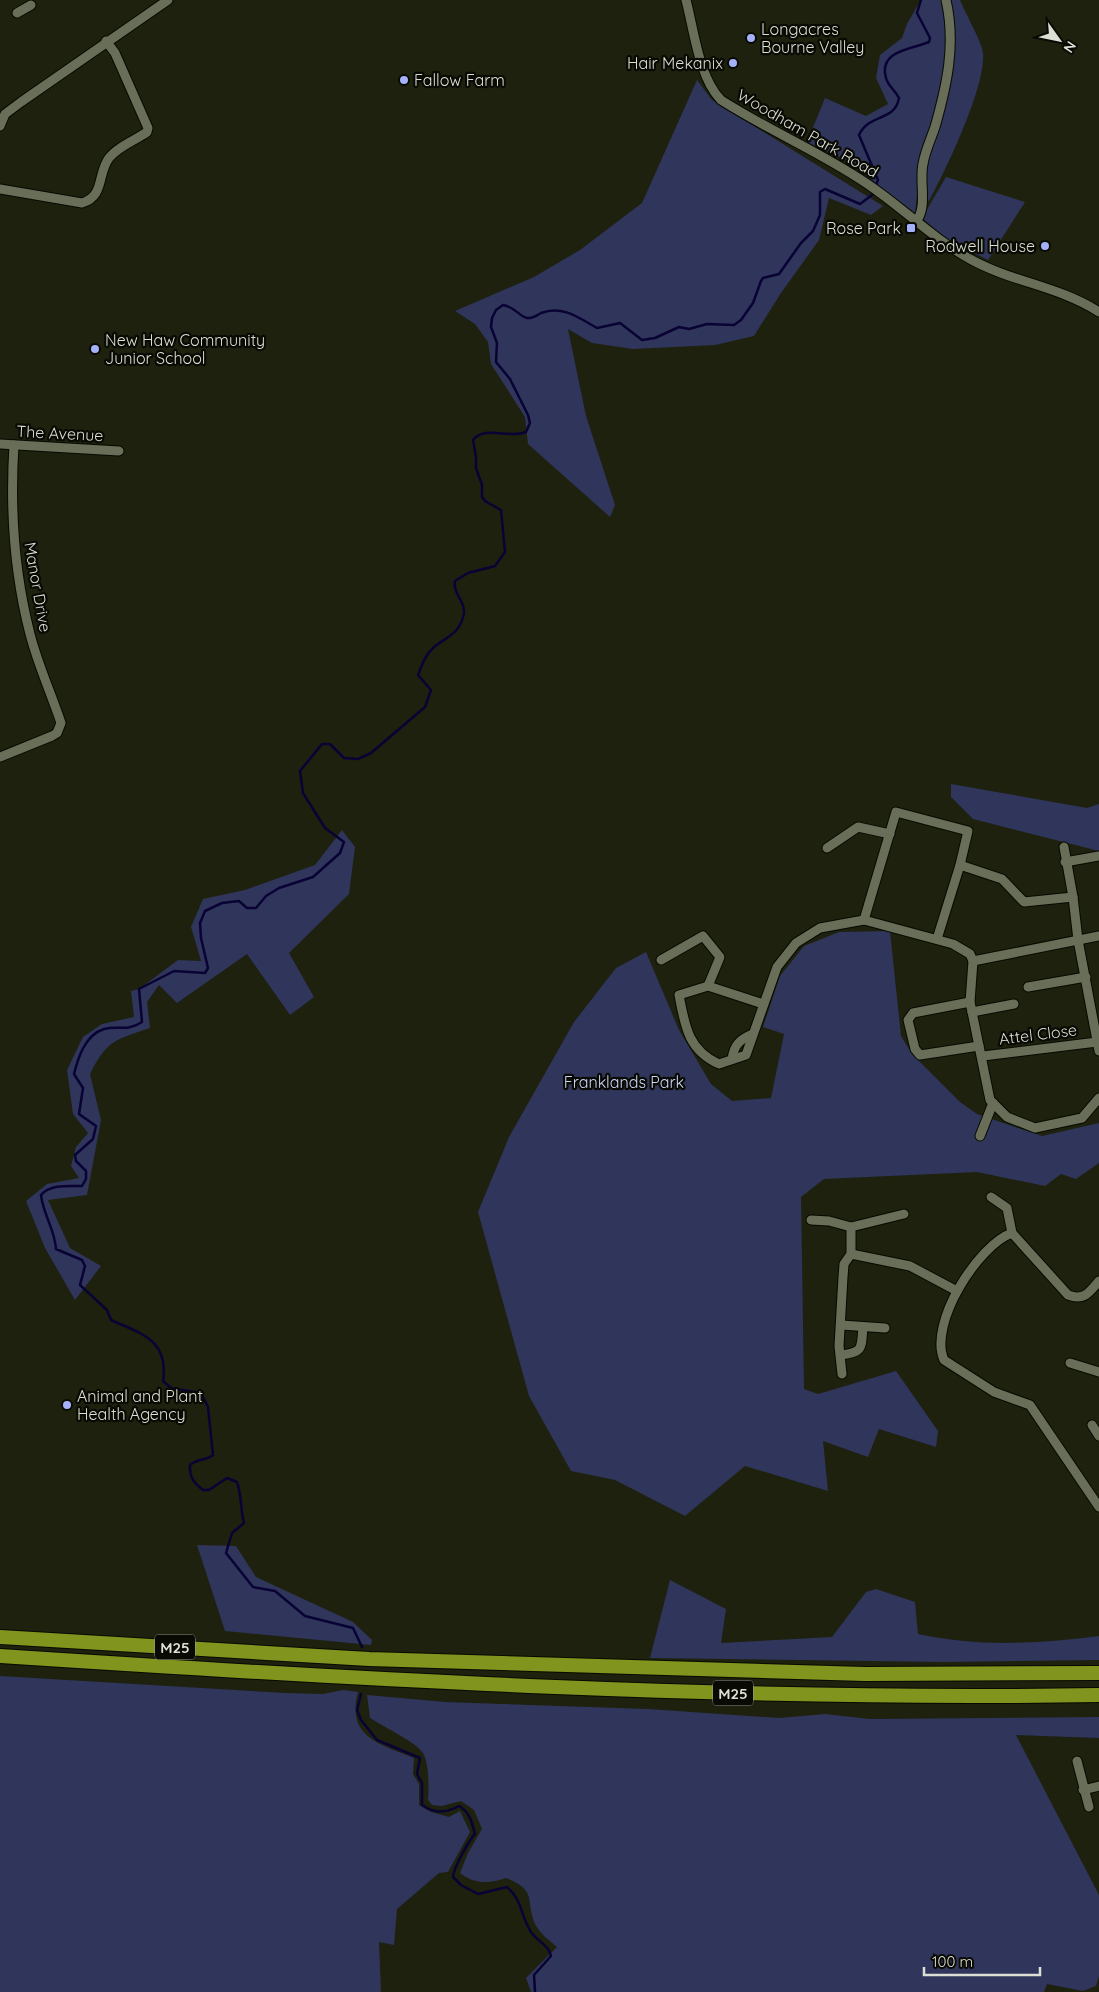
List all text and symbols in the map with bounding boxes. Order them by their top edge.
north arrow [1034,15,1084,65]
place label: Longacres Bourne Valley [761,19,864,57]
marker: Longacres Bourne Valley [745,32,757,44]
text: N [1060,38,1080,56]
place label: Hair Mekanix [627,53,723,73]
marker: Hair Mekanix [727,57,739,69]
place label: Fallow Farm [414,70,505,90]
marker: Fallow Farm [398,74,410,86]
street label: Woodham Park Road [734,84,882,182]
place label: Rose Park [826,218,901,238]
marker: Rose Park [905,222,917,234]
place label: Rodwell House [925,236,1035,256]
marker: Rodwell House [1039,240,1051,252]
place label: New Haw Community Junior School [105,330,265,368]
marker: New Haw Community Junior School [89,343,101,355]
street label: The Avenue [16,421,104,445]
street label: Manor Drive [20,541,56,633]
street label: Attel Close [998,1019,1078,1049]
park label: Franklands Park [564,1072,684,1092]
place label: Animal and Plant Health Agency [77,1386,203,1424]
marker: Animal and Plant Health Agency [61,1399,73,1411]
road number: M25 [155,1634,195,1660]
road number: M25 [713,1680,753,1706]
scale bar [924,1944,1040,1976]
text: 100 m [932,1952,973,1971]

